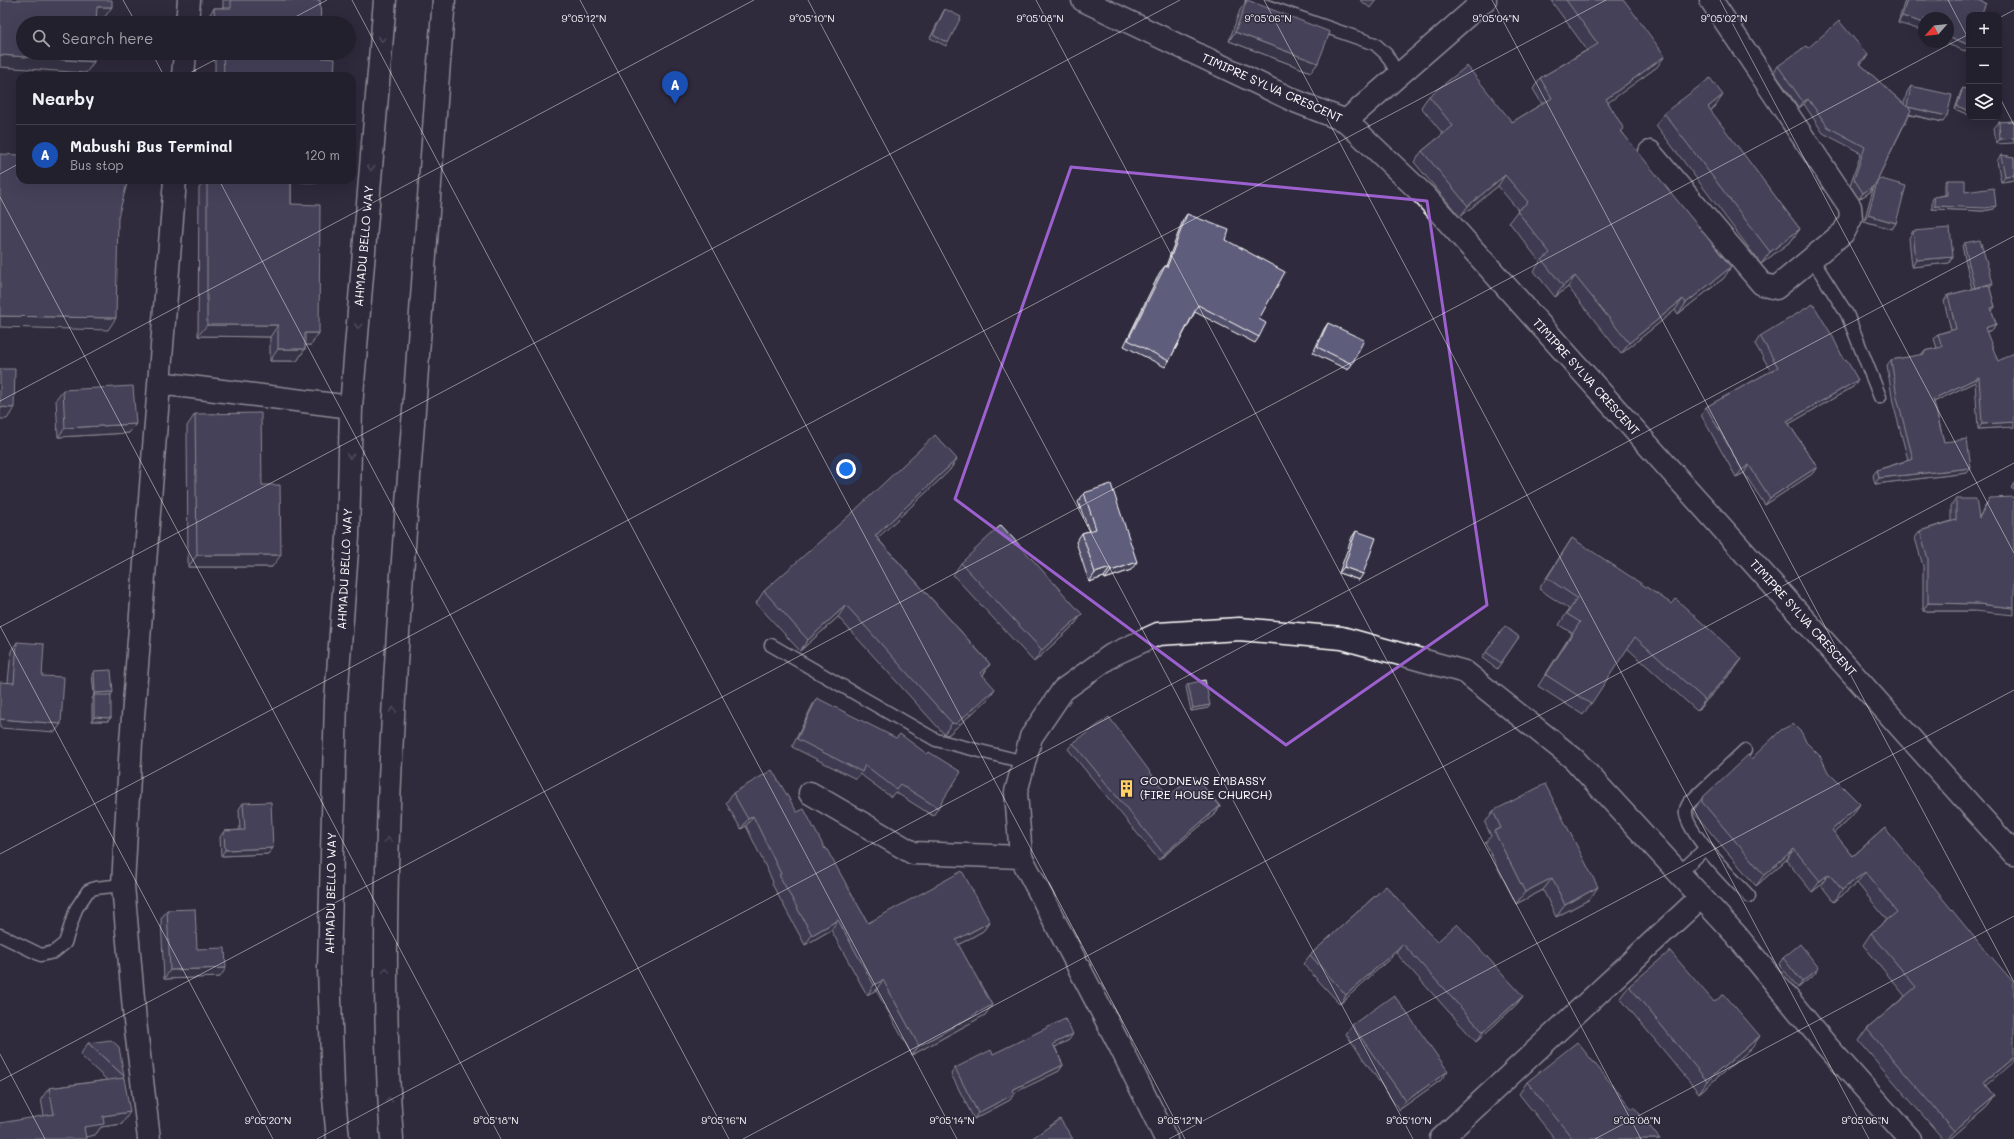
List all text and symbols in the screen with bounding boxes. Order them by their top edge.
text: 9°05'12"N [562,11,606,25]
text: 9°05'10"N [789,11,835,25]
text: 9°05'08"N [1016,11,1064,25]
text: 9°05'06"N [1244,11,1292,25]
text: 9°05'04"N [1473,11,1519,25]
text: 9°05'02"N [1701,11,1747,25]
north arrow [1918,12,1954,48]
map controls [1966,12,2002,120]
button: + [1966,12,2002,48]
search box [16,16,356,60]
icon: search [30,27,52,49]
text: Search here [62,28,153,48]
one-way arrow [377,36,386,42]
button: − [1966,48,2002,84]
street label: TIMIPRE SYLVA CRESCENT [1200,49,1346,126]
pin: A [662,71,688,104]
button: layers [1966,84,2002,120]
text: Nearby [32,87,94,109]
text: Mabushi Bus Terminal [70,136,232,156]
text: A [40,146,50,163]
text: 120 m [304,146,340,163]
text: Bus stop [70,156,123,173]
one-way arrow [366,165,375,171]
street label: AHMADU BELLO WAY [350,184,376,307]
street label: TIMIPRE SYLVA CRESCENT [1530,314,1644,439]
one-way arrow [353,323,362,329]
one-way arrow [345,453,354,459]
your location [836,459,856,479]
street label: AHMADU BELLO WAY [333,508,355,630]
street label: TIMIPRE SYLVA CRESCENT [1747,555,1861,680]
one-way arrow [388,707,397,713]
place label: GOODNEWS EMBASSY (FIRE HOUSE CHURCH) [1140,772,1272,802]
building icon: GOODNEWS EMBASSY (FIRE HOUSE CHURCH) [1117,778,1137,798]
street label: AHMADU BELLO WAY [321,832,339,954]
one-way arrow [384,837,392,843]
one-way arrow [382,967,390,973]
one-way arrow [384,1097,393,1103]
text: 9°05'20"N [245,1113,291,1127]
text: 9°05'18"N [473,1113,519,1127]
text: 9°05'16"N [701,1113,747,1127]
text: 9°05'14"N [929,1113,975,1127]
text: 9°05'12"N [1158,1113,1202,1127]
text: 9°05'10"N [1386,1113,1432,1127]
text: 9°05'08"N [1613,1113,1661,1127]
text: 9°05'06"N [1841,1113,1889,1127]

